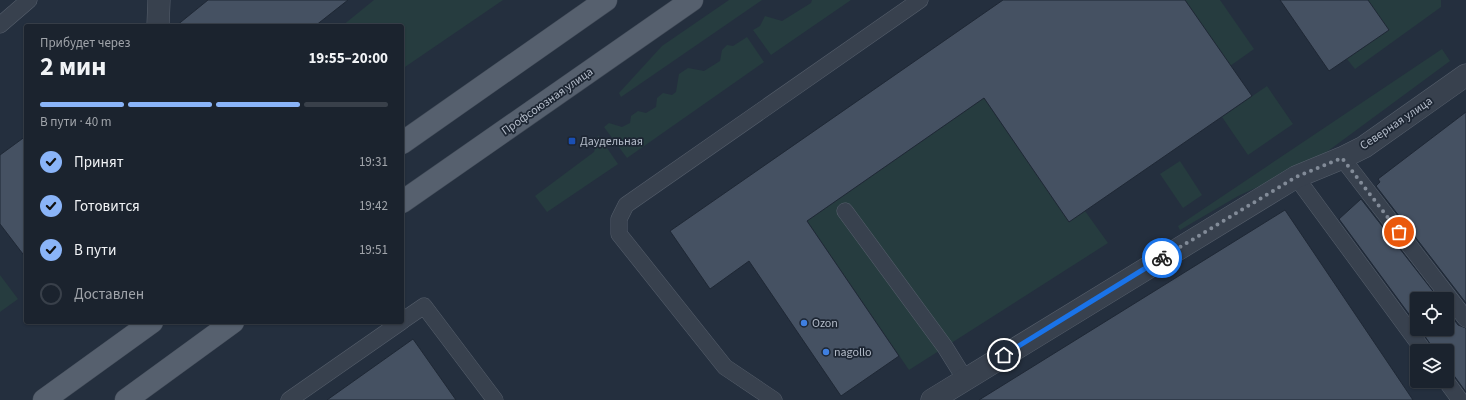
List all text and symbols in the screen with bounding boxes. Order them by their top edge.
text: Прибудет через [40,34,130,52]
text: 2 мин [40,48,106,85]
text: 19:55–20:00 [308,48,388,69]
street label: Профсоюзная улица [498,63,597,139]
street label: Северная улица [1357,93,1436,154]
text: В пути · 40 m [40,113,112,131]
place label: Даудельная [580,133,643,150]
marker: Даудельная [567,136,577,146]
icon: check [40,151,62,173]
text: Принят [74,152,124,173]
text: 19:31 [359,153,388,171]
icon: check [40,195,62,217]
text: Готовится [74,196,140,217]
text: 19:42 [359,197,388,215]
pin [1382,215,1416,249]
icon: bag [1388,221,1410,243]
courier [1142,238,1182,278]
icon: check [40,239,62,261]
text: В пути [74,240,117,261]
text: 19:51 [359,241,388,259]
icon: bike [1151,247,1173,269]
text: Доставлен [74,284,144,305]
map controls [1410,292,1454,388]
button: locate [1410,292,1454,336]
place label: Ozon [812,315,838,332]
marker: Ozon [799,318,809,328]
pin [987,338,1021,372]
place label: nagollo [834,344,872,361]
icon: home [993,344,1015,366]
button: layers [1410,344,1454,388]
marker: nagollo [821,347,831,357]

